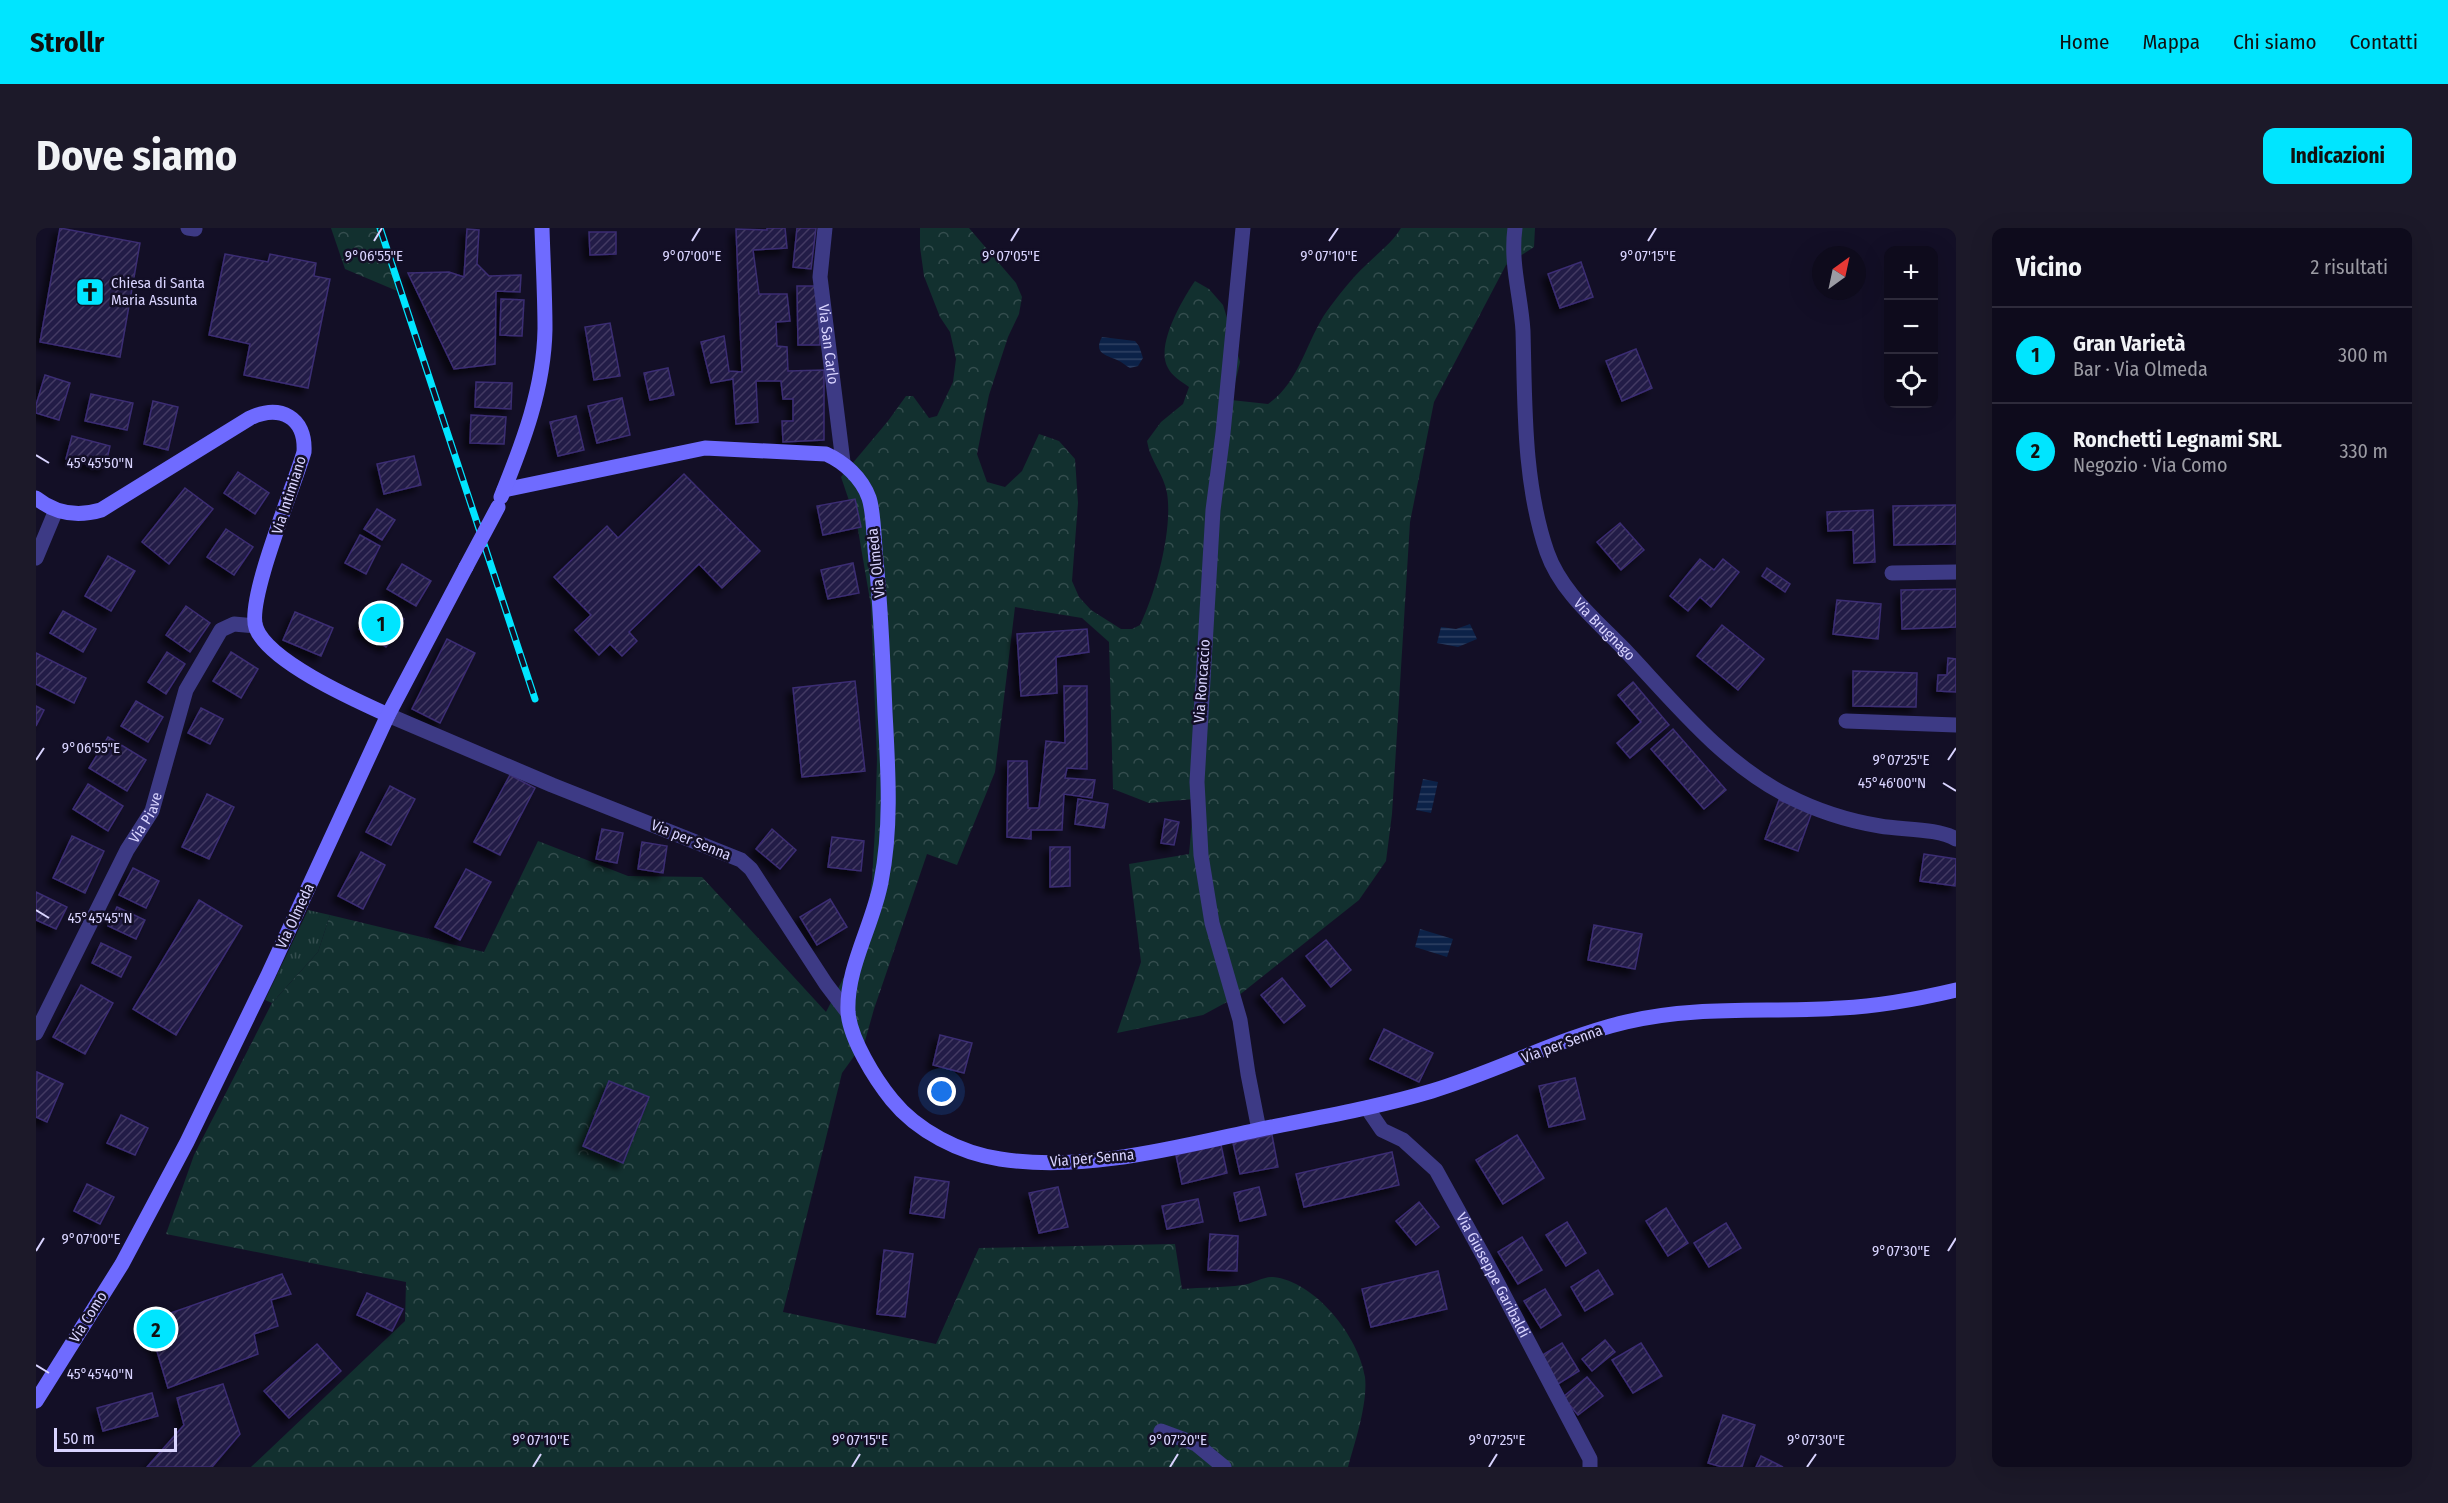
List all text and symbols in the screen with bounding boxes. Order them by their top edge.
text: Strollr [30,26,104,59]
text: Home [2059,29,2109,55]
text: Mappa [2142,29,2200,55]
text: Chi siamo [2233,29,2317,55]
text: Contatti [2350,29,2418,55]
button: Indicazioni [2263,128,2412,184]
text: Dove siamo [36,131,237,181]
north arrow [1812,246,1866,300]
map controls [1884,246,1938,408]
button: + [1884,246,1938,300]
text: 9°06'55"E [345,247,403,265]
text: 9°07'00"E [662,247,722,265]
text: 9°07'05"E [982,247,1040,265]
text: 9°07'10"E [1300,247,1358,265]
text: 9°07'15"E [1620,247,1676,265]
text: Vicino [2016,252,2082,283]
text: 2 risultati [2310,255,2388,279]
place label: Chiesa di Santa Maria Assunta [111,274,205,309]
church icon: Chiesa di Santa Maria Assunta [74,276,106,308]
button: − [1884,300,1938,354]
street label: Via San Carlo [814,303,842,385]
text: Gran Varietà [2073,330,2185,357]
text: 1 [2031,343,2040,367]
text: 300 m [2338,343,2388,367]
button: locate [1884,354,1938,408]
text: Bar · Via Olmeda [2073,357,2208,381]
text: Ronchetti Legnami SRL [2073,426,2282,453]
text: 2 [2031,439,2040,463]
text: 330 m [2339,439,2388,463]
street label: Via Intimiano [268,453,310,536]
text: Negozio · Via Como [2073,453,2227,477]
text: 45°45'50"N [67,454,133,472]
street label: Via Olmeda [863,527,889,599]
street label: Via Brugnago [1570,594,1639,664]
pin: 1 [362,600,400,646]
street label: Via Roncaccio [1190,638,1214,723]
text: 9°06'55"E [62,739,120,757]
text: 9°07'25"E [1873,751,1929,769]
text: 45°46'00"N [1858,774,1926,792]
street label: Via Piave [125,790,166,846]
street label: Via per Senna [648,816,734,864]
street label: Via Olmeda [272,880,318,952]
text: 45°45'45"N [67,909,133,927]
street label: Via per Senna [1519,1021,1605,1067]
your location [927,1077,956,1106]
street label: Via per Senna [1049,1145,1135,1171]
street label: Via Giuseppe Garibaldi [1452,1209,1534,1341]
text: 9°07'00"E [61,1230,121,1248]
text: 9°07'30"E [1872,1242,1930,1260]
street label: Via Como [65,1288,111,1346]
pin: 2 [136,1306,176,1352]
text: 45°45'40"N [67,1365,133,1383]
scale bar [54,1425,177,1452]
text: 50 m [63,1429,95,1448]
text: 9°07'10"E [512,1431,570,1449]
text: 9°07'15"E [832,1431,888,1449]
text: 9°07'20"E [1149,1431,1207,1449]
text: 9°07'25"E [1469,1431,1525,1449]
text: 9°07'30"E [1787,1431,1845,1449]

